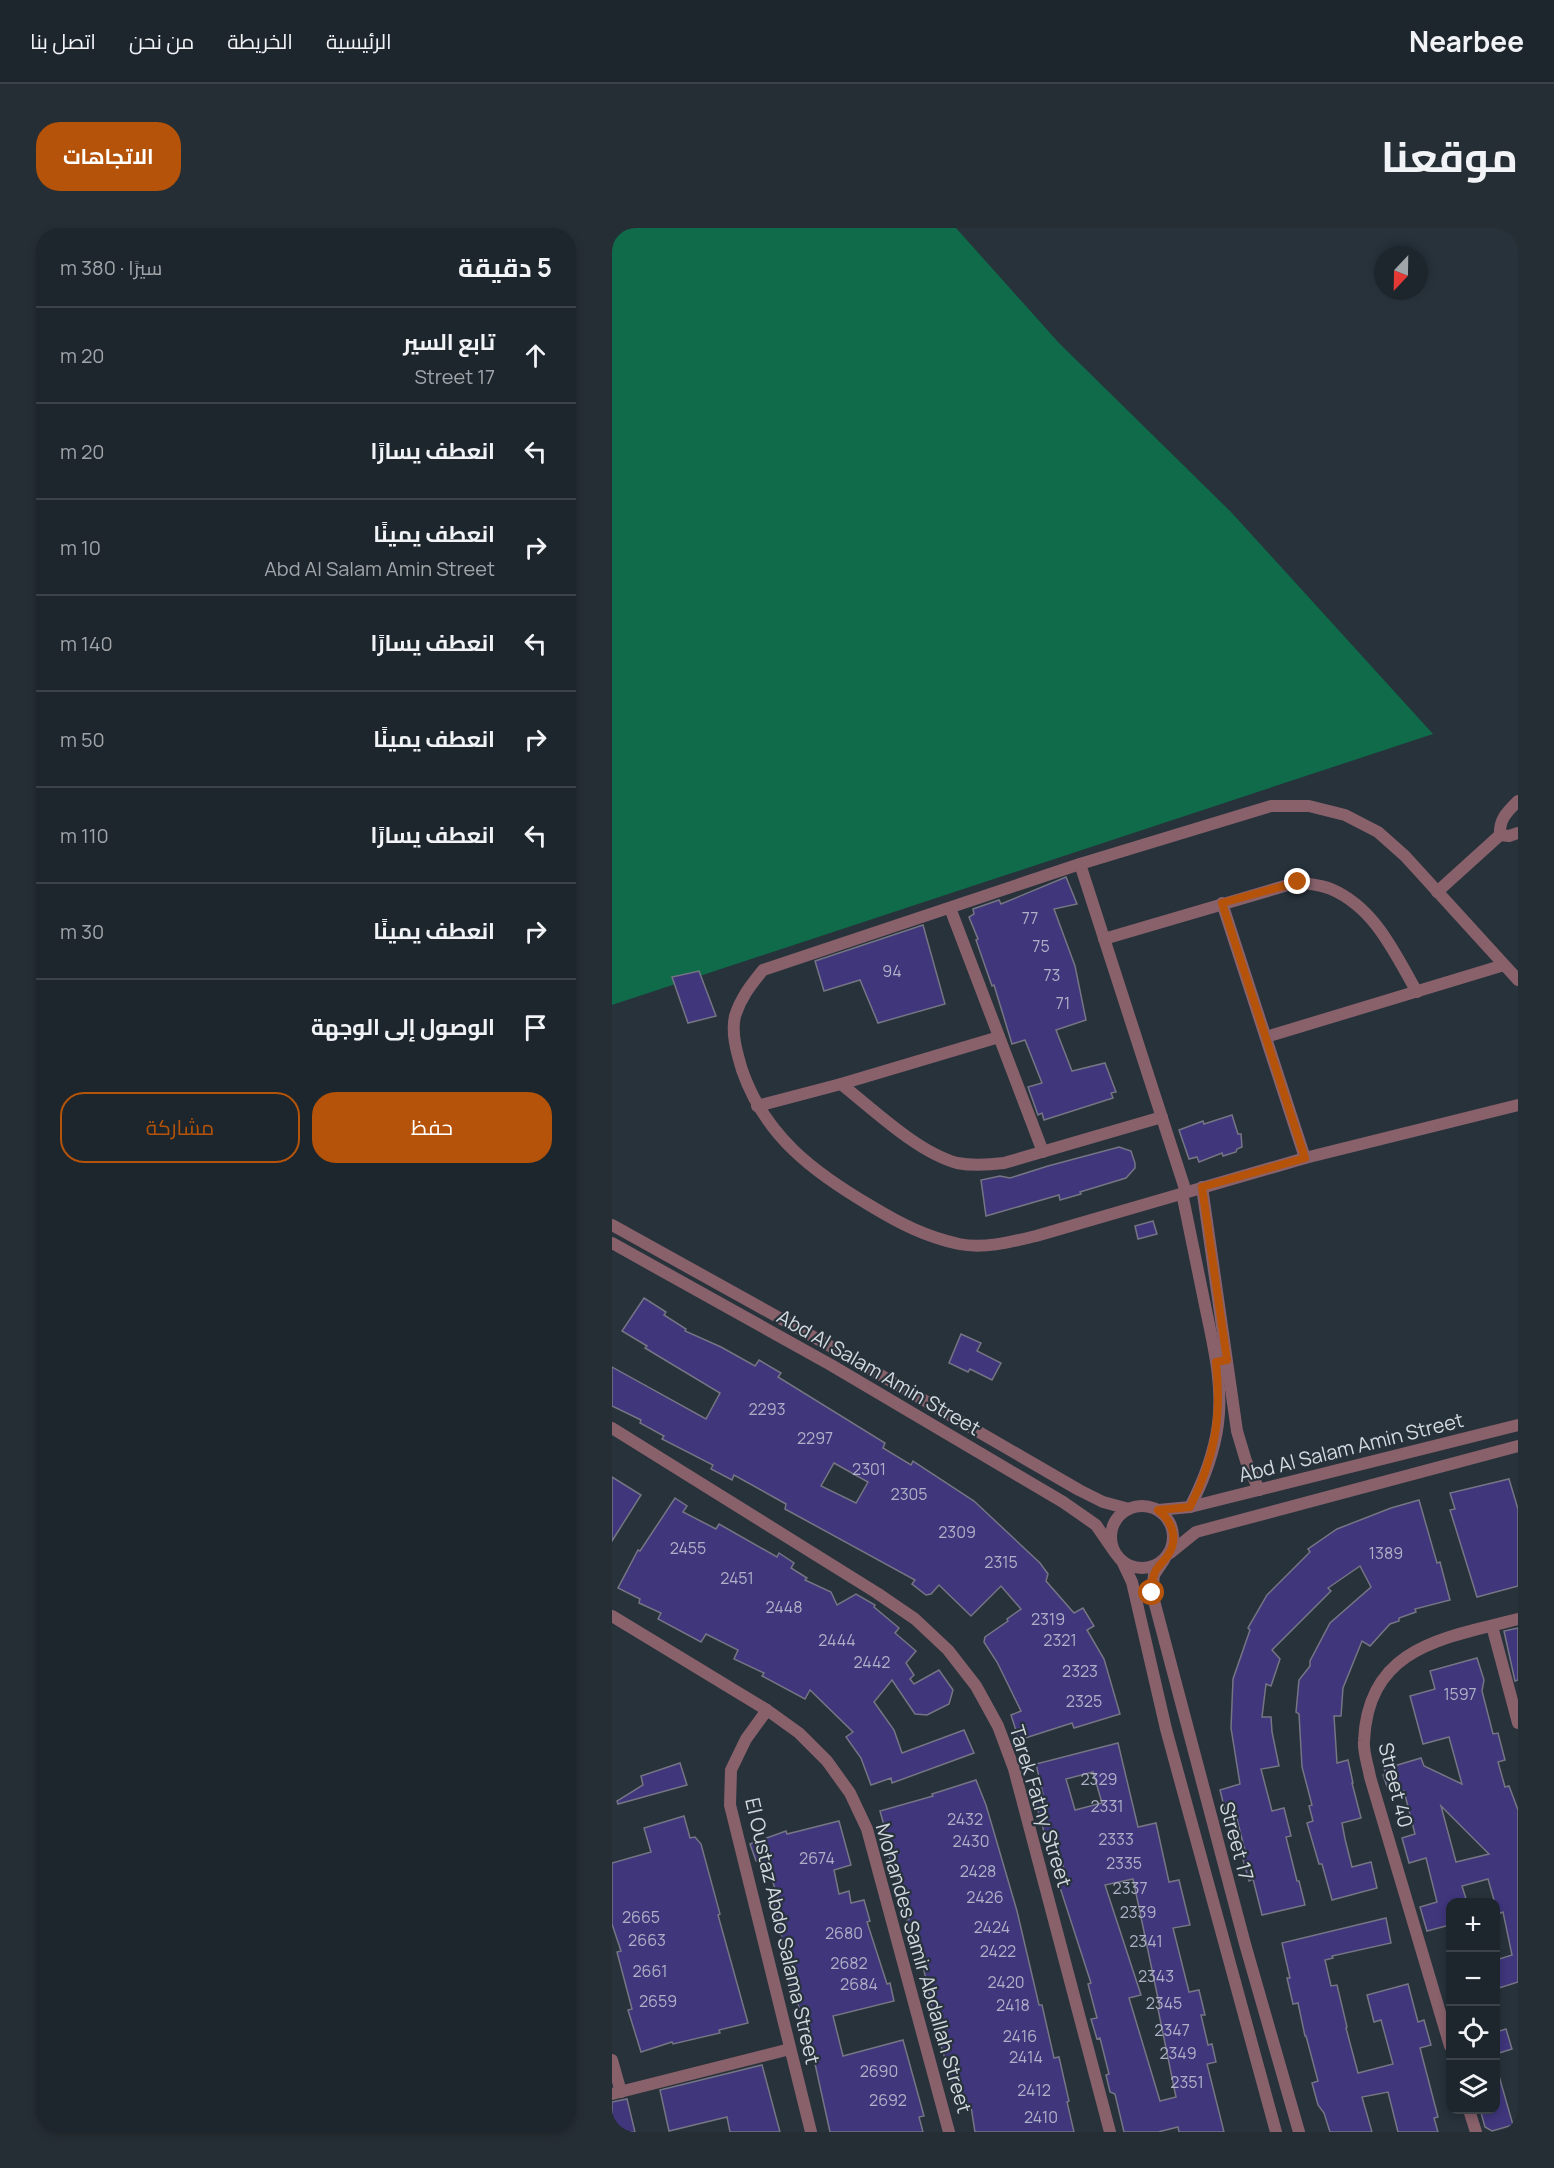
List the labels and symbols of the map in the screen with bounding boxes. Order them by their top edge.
north arrow [1374,246,1428,300]
route end [1284,868,1310,894]
house number: 77 [1022,907,1038,929]
house number: 75 [1032,935,1050,957]
house number: 94 [882,960,902,982]
house number: 73 [1044,964,1060,986]
house number: 71 [1056,992,1070,1014]
street label: Abd Al Salam Amin Street [772,1303,986,1441]
house number: 2293 [748,1398,786,1420]
street label: Abd Al Salam Amin Street [1236,1406,1466,1488]
house number: 2297 [797,1427,833,1449]
house number: 2301 [852,1458,886,1480]
house number: 2305 [891,1483,927,1505]
house number: 2309 [938,1521,976,1543]
house number: 2455 [670,1537,706,1559]
house number: 1389 [1369,1542,1403,1564]
house number: 2315 [984,1551,1018,1573]
house number: 2451 [720,1567,754,1589]
route start [1138,1579,1164,1605]
house number: 2448 [765,1596,803,1618]
house number: 2319 [1031,1608,1065,1630]
house number: 2444 [818,1629,856,1651]
house number: 2321 [1043,1629,1077,1651]
house number: 2442 [854,1651,890,1673]
house number: 2323 [1062,1660,1098,1682]
house number: 1597 [1443,1683,1477,1705]
house number: 2325 [1066,1690,1102,1712]
street label: Tarek Fathy Street [1003,1722,1079,1890]
street label: Street 40 [1372,1740,1420,1830]
house number: 2329 [1080,1768,1118,1790]
street label: El Oustaz Abdo Salama Street [739,1795,827,2067]
house number: 2331 [1090,1795,1124,1817]
street label: Street 17 [1214,1799,1260,1883]
house number: 2432 [947,1808,983,1830]
street label: Mohandes Samir Abdallah Street [870,1820,978,2116]
house number: 2333 [1098,1828,1134,1850]
house number: 2430 [953,1830,989,1852]
house number: 2674 [799,1847,835,1869]
house number: 2335 [1106,1852,1142,1874]
house number: 2428 [960,1860,996,1882]
house number: 2337 [1113,1877,1147,1899]
house number: 2426 [966,1886,1004,1908]
house number: 2339 [1120,1901,1156,1923]
house number: 2665 [622,1906,660,1928]
house number: 2424 [974,1916,1010,1938]
house number: 2680 [825,1922,863,1944]
house number: 2663 [628,1929,666,1951]
house number: 2341 [1129,1930,1163,1952]
house number: 2422 [980,1940,1016,1962]
house number: 2682 [830,1952,868,1974]
house number: 2661 [633,1960,667,1982]
house number: 2343 [1138,1965,1174,1987]
house number: 2420 [987,1971,1025,1993]
house number: 2684 [840,1973,878,1995]
house number: 2659 [639,1990,677,2012]
house number: 2345 [1146,1992,1182,2014]
house number: 2418 [996,1994,1030,2016]
house number: 2347 [1154,2019,1190,2041]
house number: 2416 [1003,2025,1037,2047]
house number: 2349 [1159,2042,1197,2064]
house number: 2414 [1009,2046,1043,2068]
house number: 2690 [860,2060,898,2082]
house number: 2351 [1170,2071,1204,2093]
house number: 2412 [1017,2079,1051,2101]
house number: 2692 [869,2089,907,2111]
house number: 2410 [1024,2106,1058,2128]

